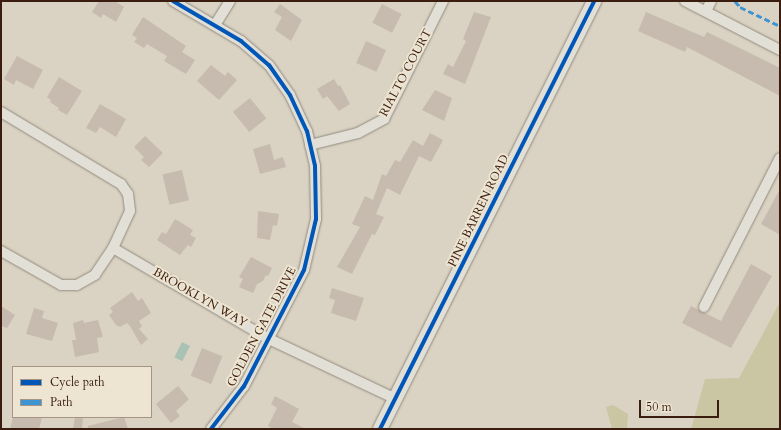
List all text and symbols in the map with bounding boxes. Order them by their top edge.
street label: RIALTO COURT [377,27,435,119]
street label: PINE BARREN ROAD [446,152,512,270]
street label: BROOKLYN WAY [150,265,250,331]
street label: GOLDEN GATE DRIVE [224,265,300,389]
legend [12,366,152,418]
text: Cycle path [50,374,105,390]
scale bar [641,392,721,418]
text: Path [50,394,73,410]
text: 50 m [646,399,672,415]

